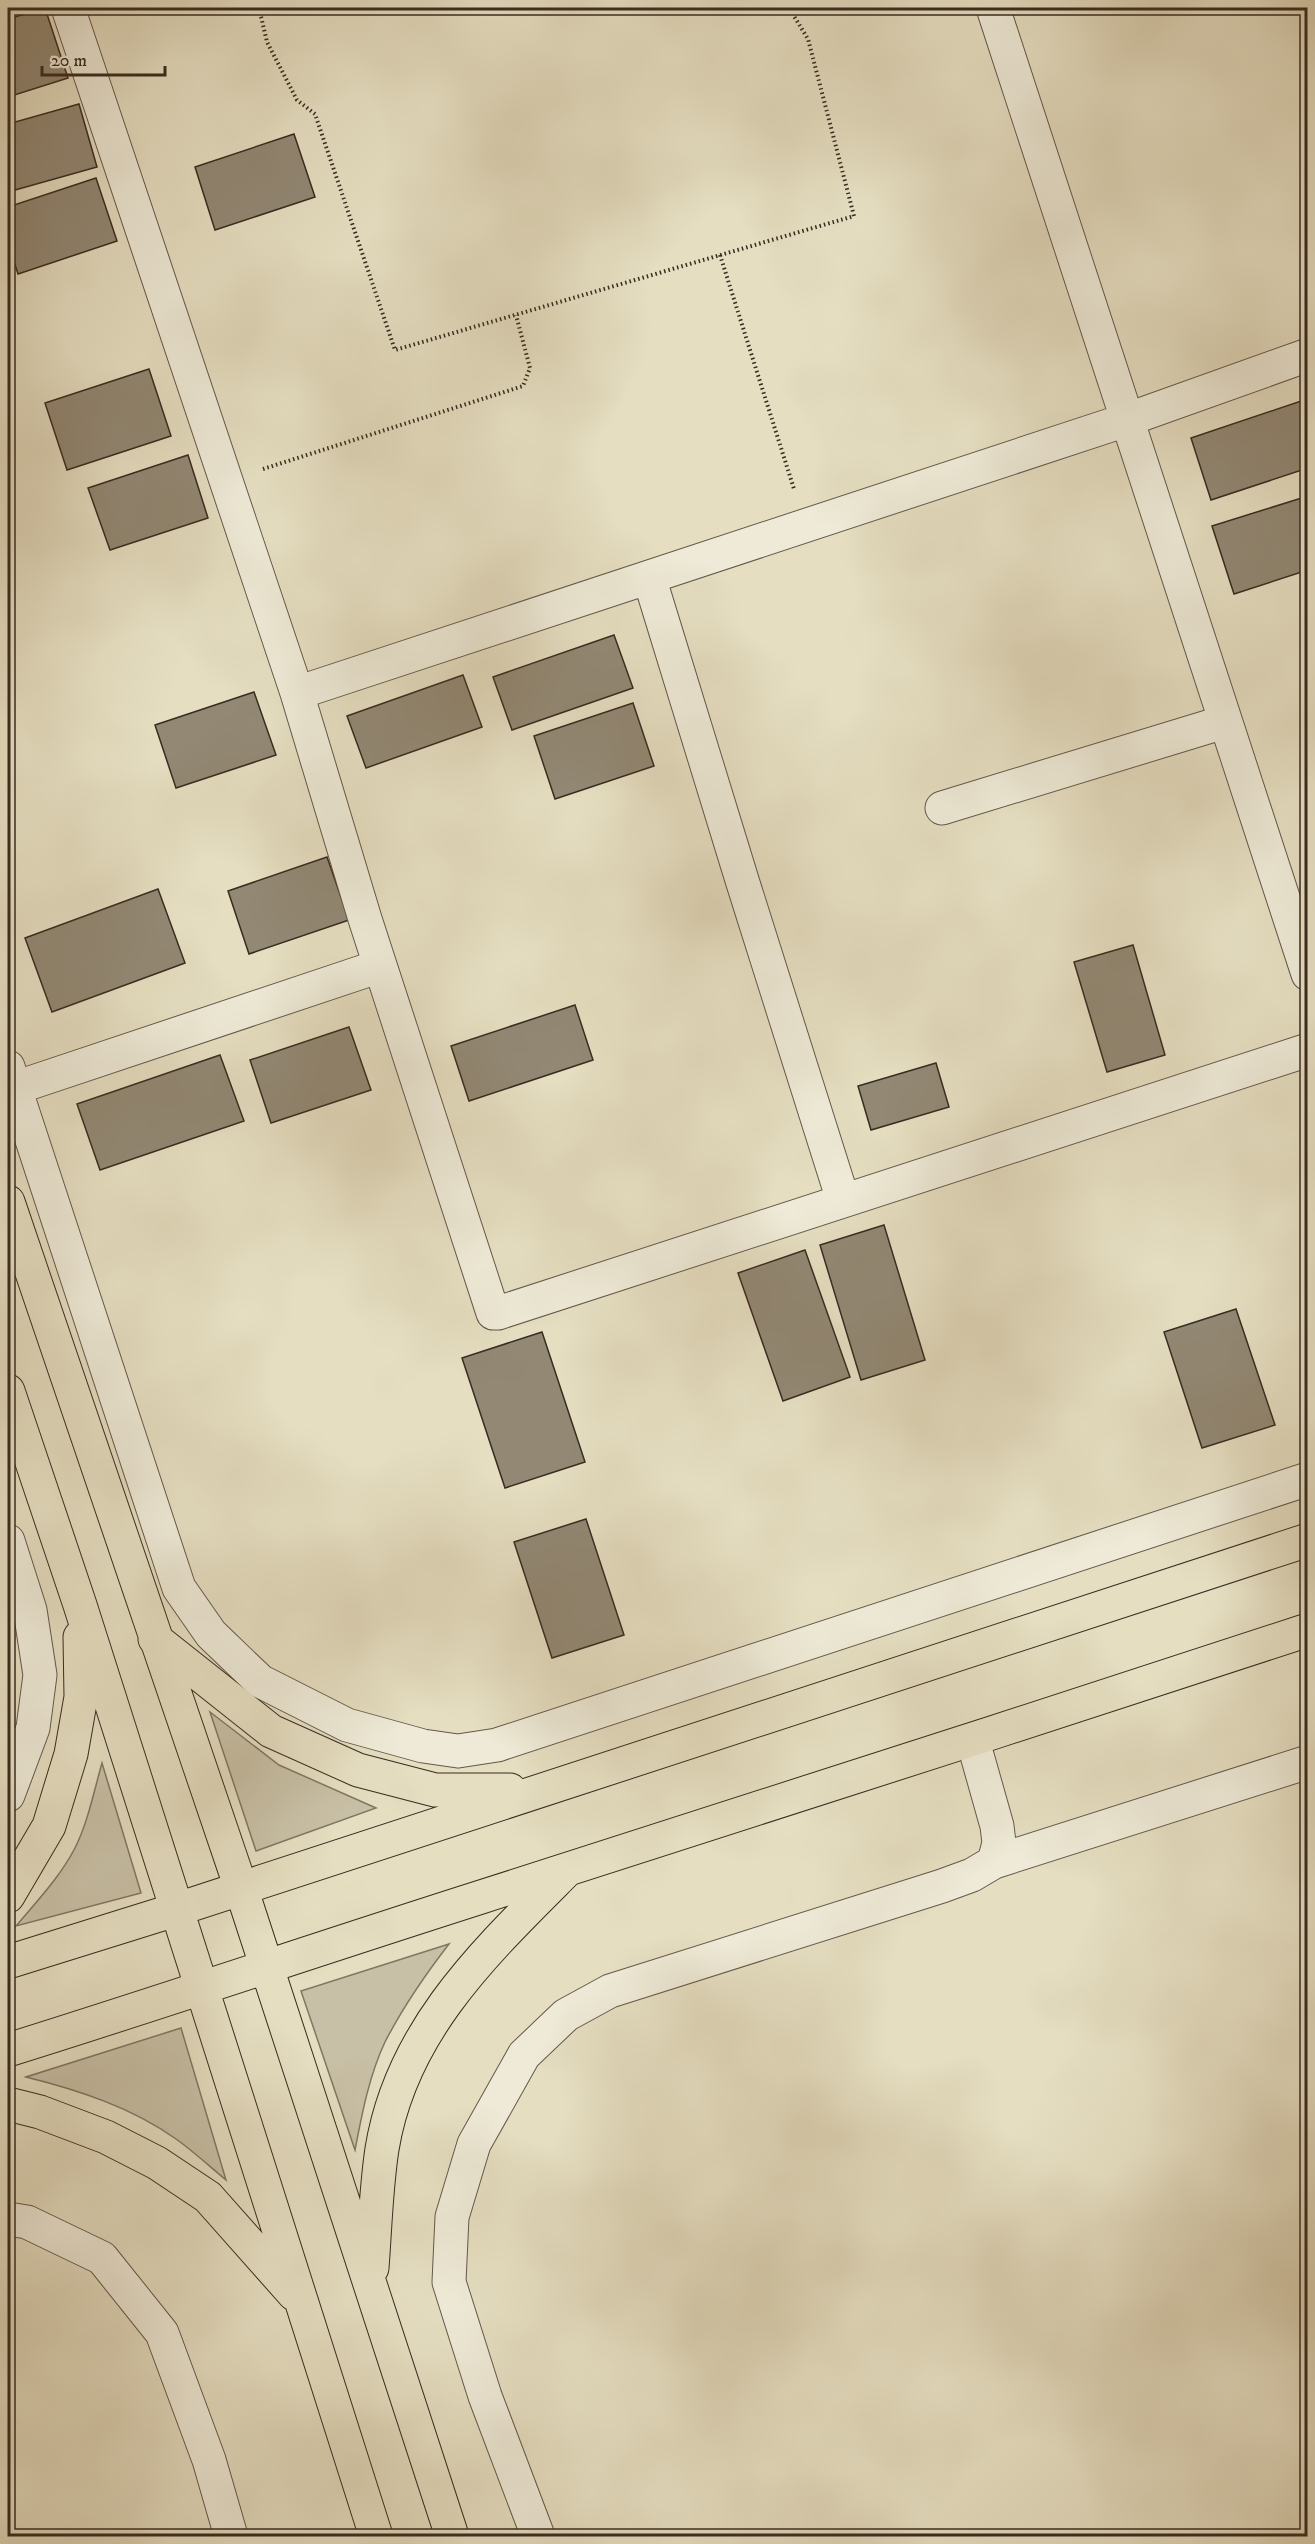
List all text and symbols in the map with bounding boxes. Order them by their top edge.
scale bar [42,39,165,77]
text: 20 m [51,50,87,72]

